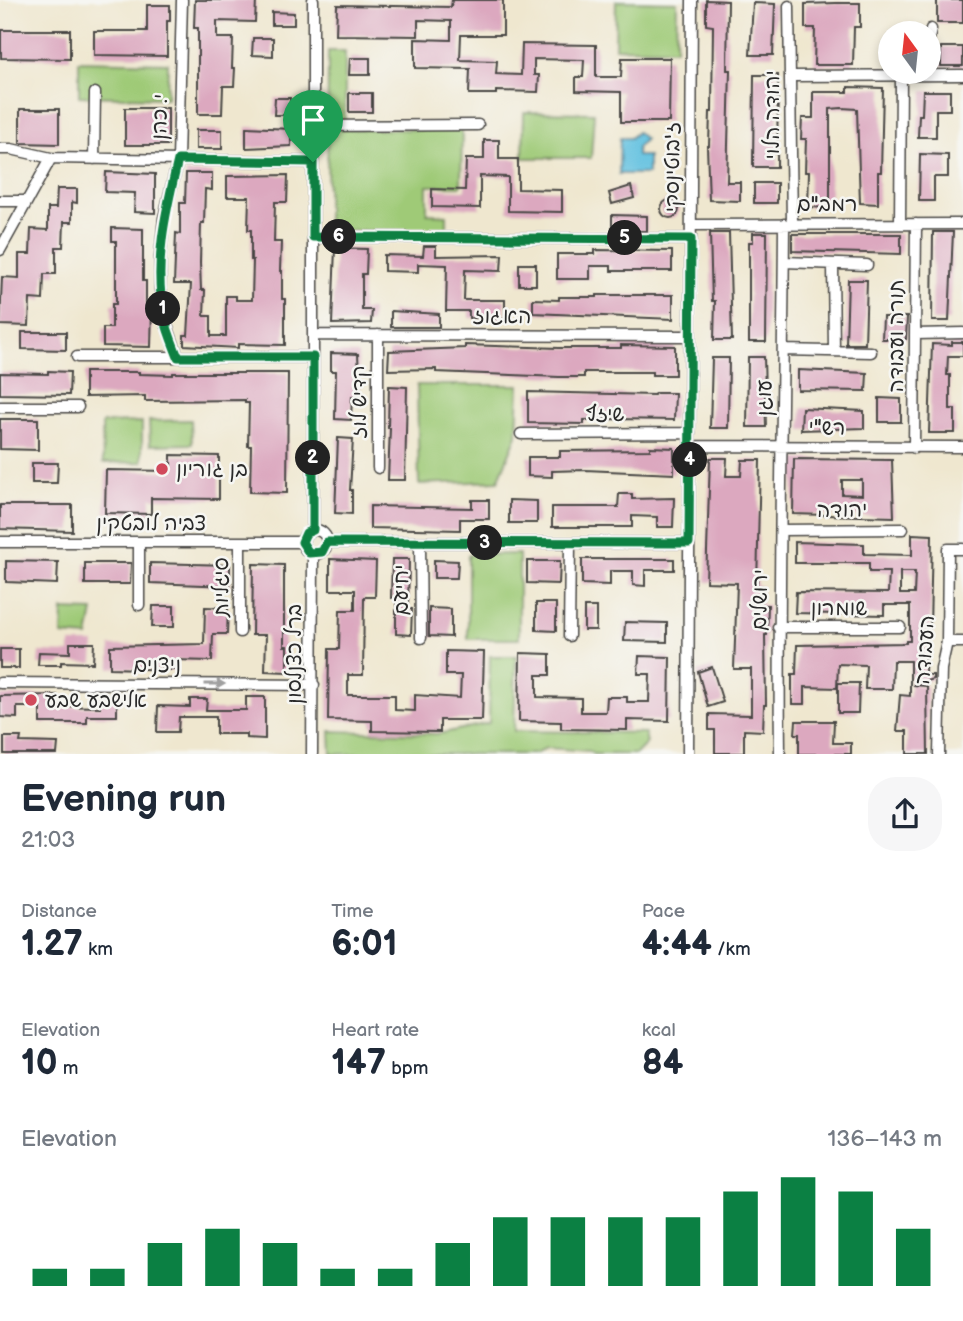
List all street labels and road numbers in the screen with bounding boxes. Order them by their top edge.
street label: יהודה הלוי [760,70,785,160]
street label: י. כהן [147,94,173,140]
street label: ז'בוטינסקי [660,122,685,212]
street label: רמב"ם [796,192,858,217]
street label: תורה ועבודה [884,279,909,393]
street label: האגוז [473,304,531,329]
street label: קדיש לוז [347,366,372,438]
street label: עוגן [752,380,777,416]
street label: שיזף [586,402,624,427]
street label: רש"י [808,415,846,441]
street label: יהודה [816,497,868,523]
street label: צביה לובטקין [96,511,206,536]
street label: סיגליות [209,557,234,619]
street label: יחיעם [389,565,414,615]
street label: ירושלים [747,569,773,631]
street label: שומרון [811,596,867,621]
street label: ברל כצנלסון [282,604,307,704]
street label: העבודה [910,614,940,686]
street label: ניצנים [133,653,181,678]

